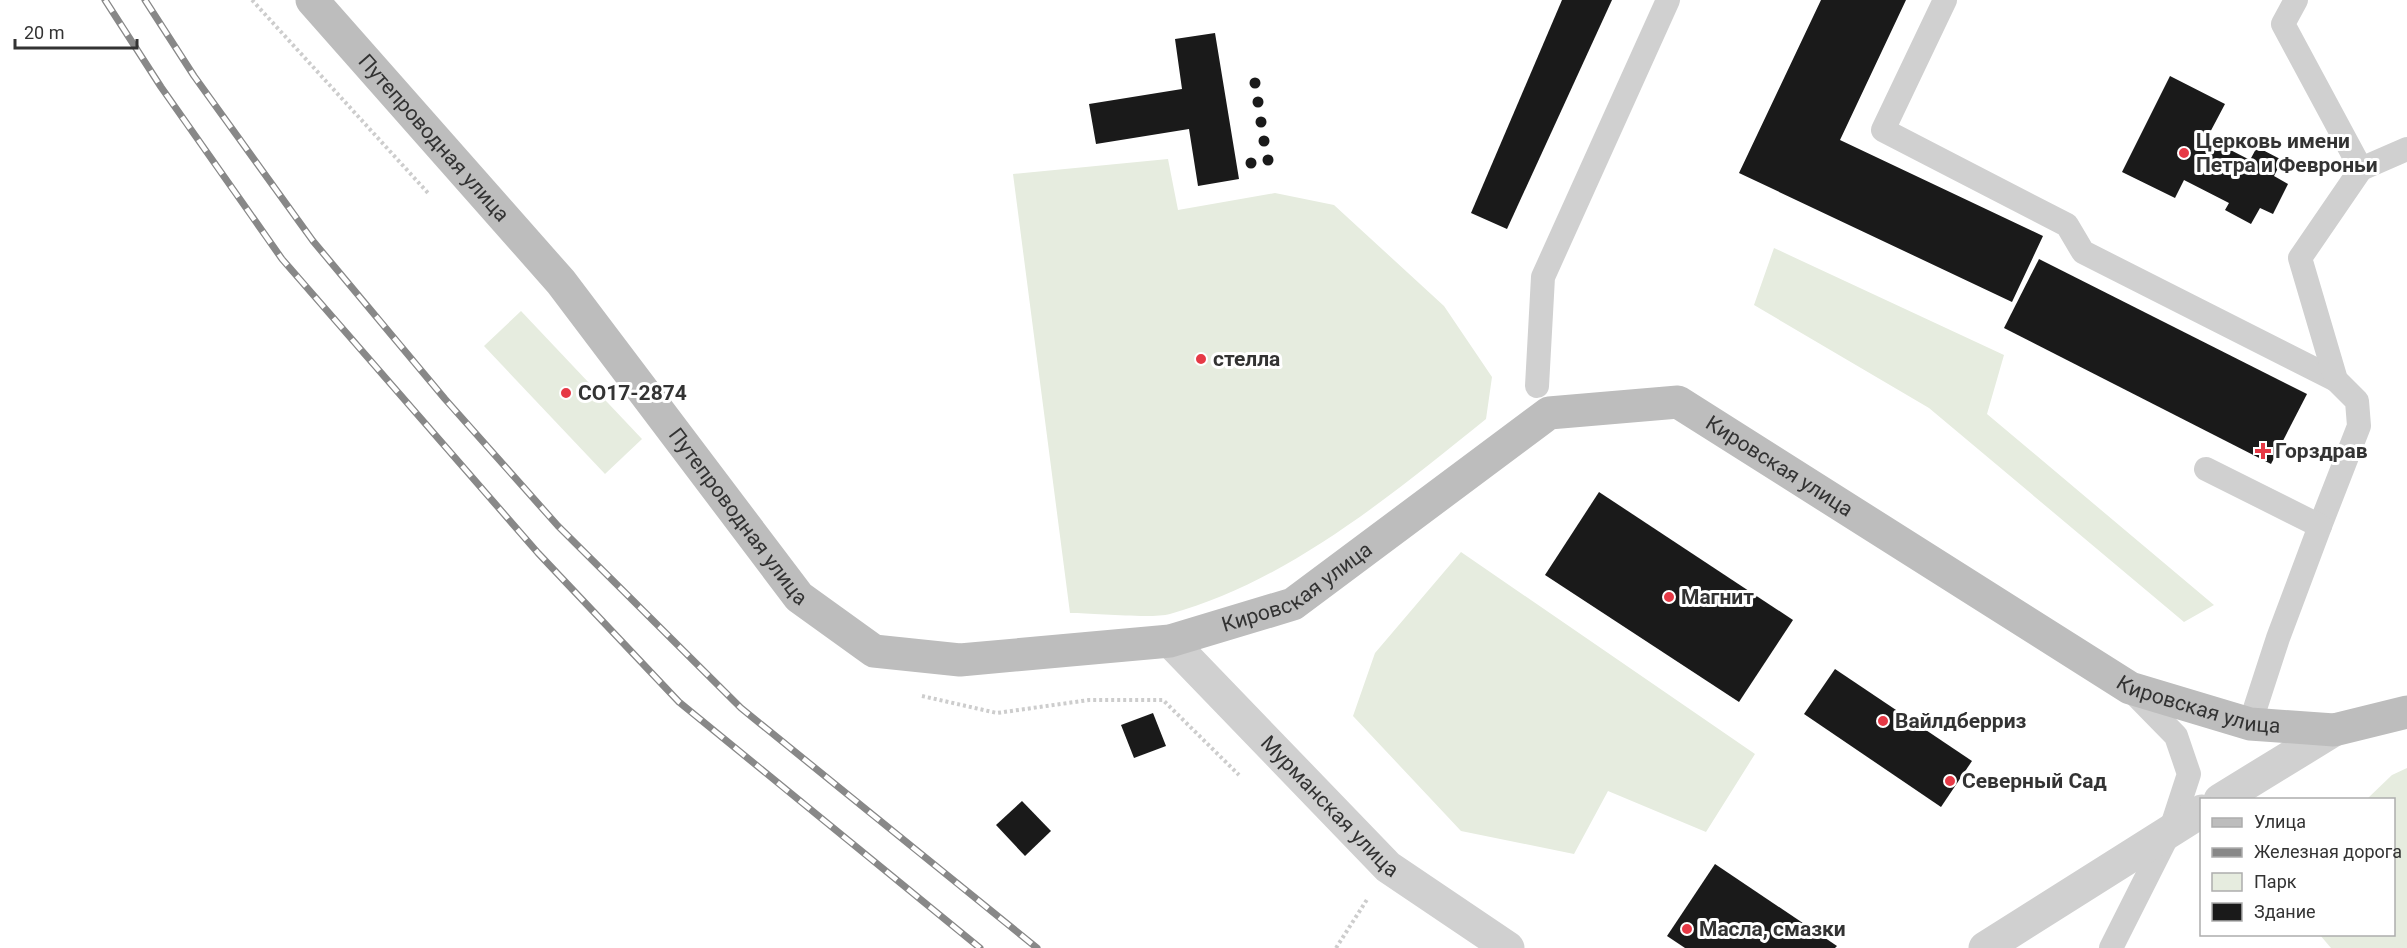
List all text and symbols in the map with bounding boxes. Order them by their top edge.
scale bar [15,12,136,50]
text: 20 m [24,22,64,43]
street label: Путепроводная улица [354,49,514,227]
place label: Церковь имени Петра и Февроньи [2196,129,2378,177]
marker: Церковь имени Петра и Февроньи [2177,146,2191,160]
place label: стелла [1213,347,1280,371]
marker: стелла [1194,352,1208,366]
place label: СО17-2874 [578,381,687,405]
marker: СО17-2874 [559,386,573,400]
street label: Кировская улица [1701,411,1857,522]
street label: Путепроводная улица [664,423,811,611]
place label: Горздрав [2275,439,2368,463]
marker: Горздрав [2256,444,2270,458]
street label: Кировская улица [1219,537,1377,637]
place label: Магнит [1681,585,1754,609]
marker: Магнит [1662,590,1676,604]
street label: Кировская улица [2112,671,2281,738]
place label: Вайлдберриз [1895,709,2027,733]
marker: Вайлдберриз [1876,714,1890,728]
street label: Мурманская улица [1256,731,1403,882]
place label: Северный Сад [1962,769,2107,793]
marker: Северный Сад [1943,774,1957,788]
legend [2200,798,2395,936]
text: Улица [2254,811,2306,832]
text: Железная дорога [2254,841,2402,862]
text: Парк [2254,871,2297,892]
text: Здание [2254,901,2316,922]
place label: Масла, смазки [1699,917,1846,941]
marker: Масла, смазки [1680,922,1694,936]

